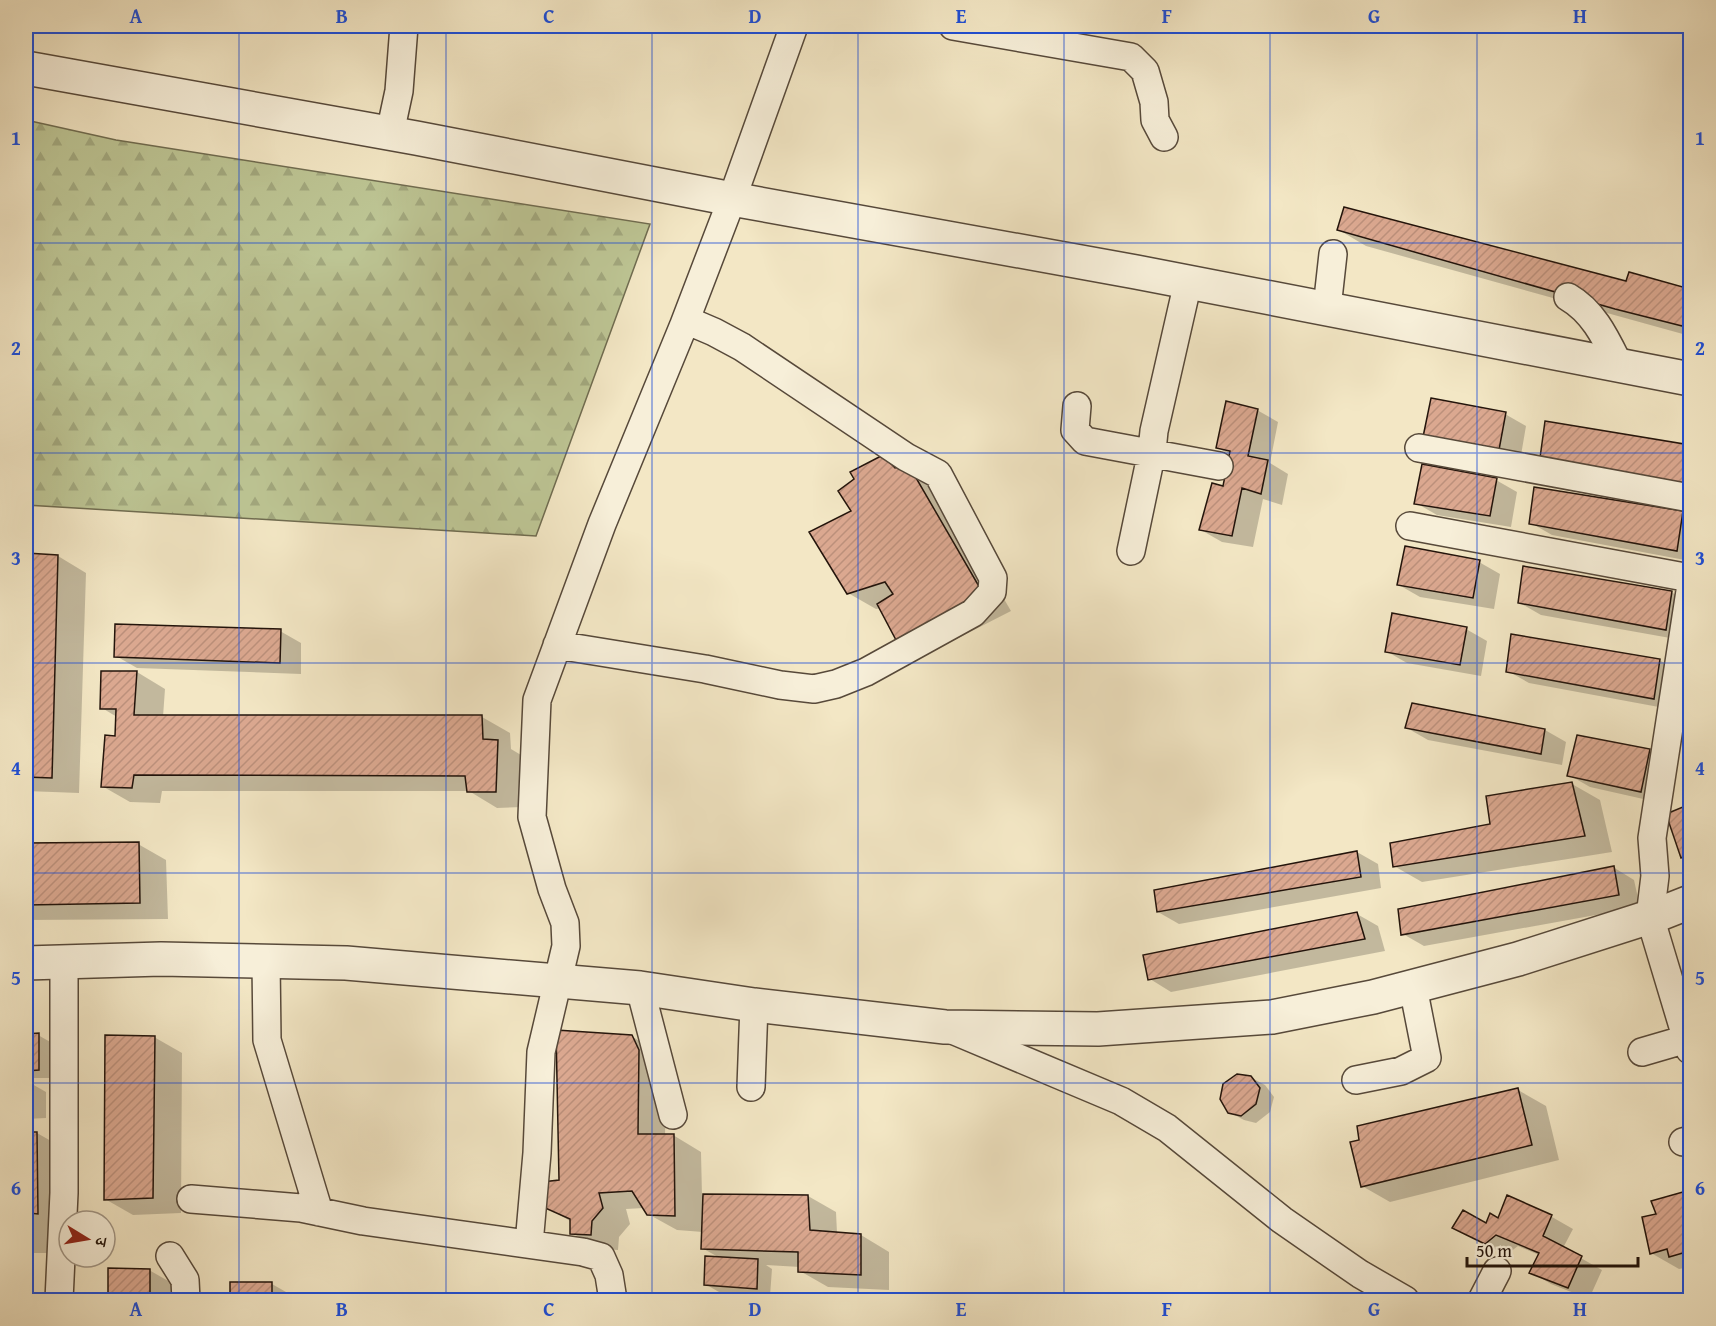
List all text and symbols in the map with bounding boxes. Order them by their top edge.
text: A [130,1,143,30]
text: B [336,1,348,30]
text: C [543,1,555,30]
text: D [748,1,762,30]
text: E [956,1,967,30]
text: F [1162,1,1172,30]
text: G [1368,1,1380,30]
text: H [1573,1,1587,30]
text: 1 [11,123,21,152]
text: 1 [1695,123,1705,152]
text: 2 [11,333,21,362]
text: 2 [1695,333,1705,362]
text: 3 [11,543,21,572]
text: 3 [1695,543,1705,572]
text: 4 [11,753,21,782]
text: 4 [1695,753,1705,782]
text: 5 [11,963,21,992]
text: 5 [1695,963,1705,992]
text: 6 [11,1173,21,1202]
text: 6 [1695,1173,1705,1202]
north arrow [57,1209,117,1269]
scale bar [1467,1230,1638,1268]
text: उ [89,1235,114,1250]
text: 50 m [1476,1237,1512,1264]
text: A [130,1294,143,1323]
text: B [336,1294,348,1323]
text: C [543,1294,555,1323]
text: D [748,1294,762,1323]
text: E [956,1294,967,1323]
text: F [1162,1294,1172,1323]
text: G [1368,1294,1380,1323]
text: H [1573,1294,1587,1323]

